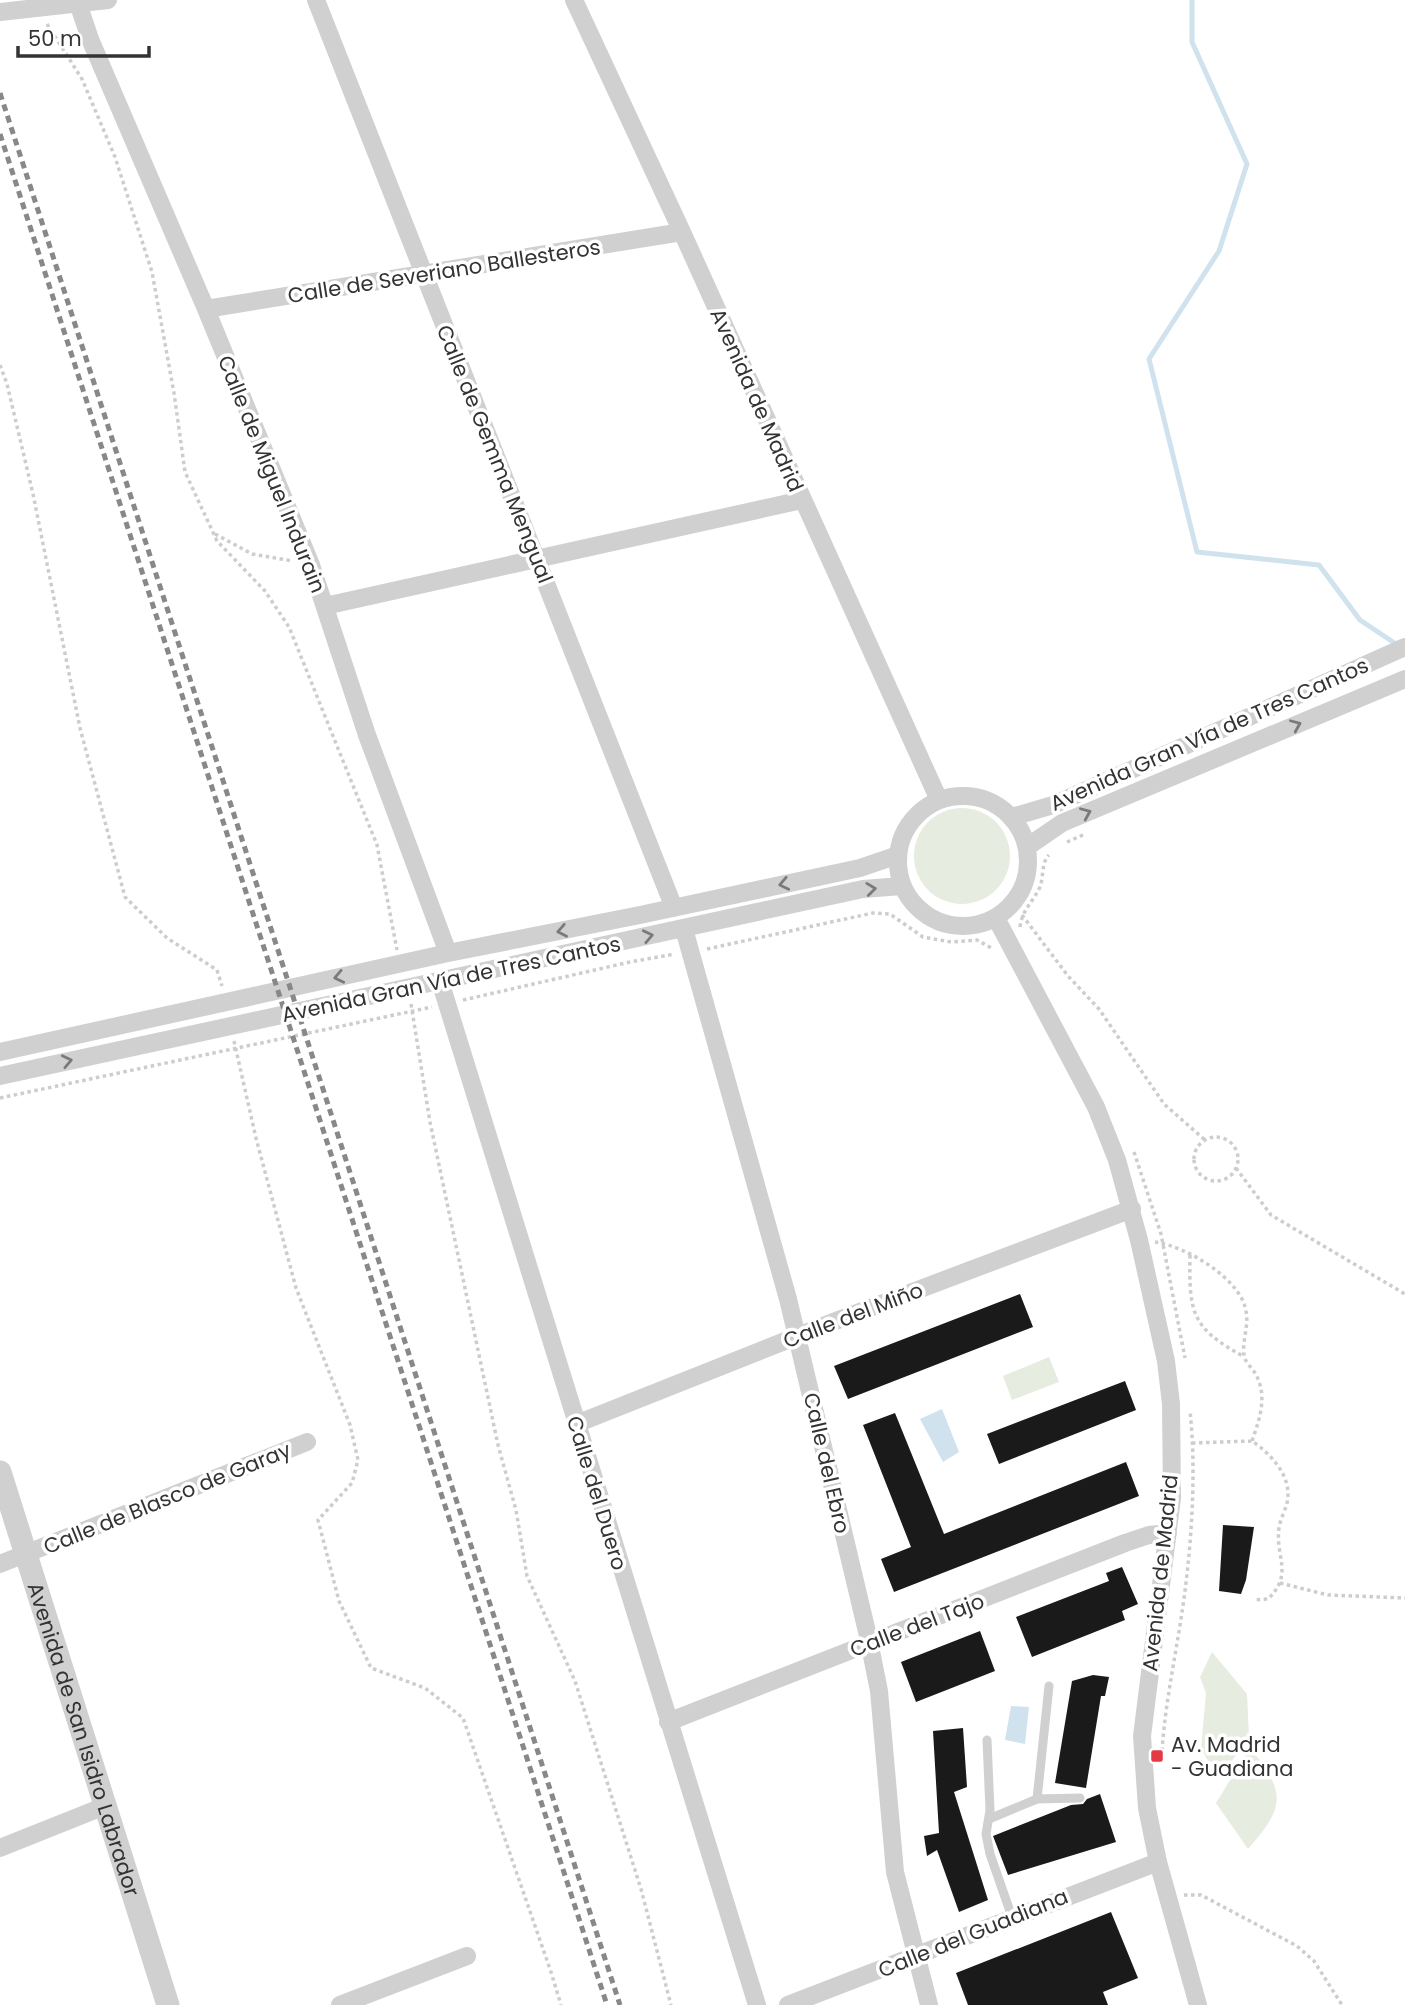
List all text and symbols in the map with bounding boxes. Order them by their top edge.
scale bar [18,14,149,58]
text: 50 m [28,24,82,53]
street label: Calle de Severiano Ballesteros [286,232,602,310]
street label: Avenida de Madrid [703,304,811,496]
street label: Calle de Gemma Mengual [430,321,560,587]
street label: Calle de Miguel Indurain [211,351,333,597]
street label: Avenida Gran Vía de Tres Cantos [1045,650,1373,818]
one-way arrow [1289,720,1301,734]
one-way arrow [1079,807,1091,821]
one-way arrow [778,875,790,890]
one-way arrow [865,881,877,896]
one-way arrow [556,922,568,937]
street label: Avenida Gran Vía de Tres Cantos [279,929,623,1029]
one-way arrow [642,930,654,945]
one-way arrow [333,969,345,983]
one-way arrow [61,1055,73,1070]
street label: Calle del Miño [779,1275,927,1355]
street label: Calle del Ebro [797,1390,857,1536]
street label: Calle del Duero [560,1412,634,1574]
street label: Calle de Blasco de Garay [39,1435,295,1561]
street label: Avenida de Madrid [1135,1473,1185,1673]
street label: Avenida de San Isidro Labrador [21,1579,147,1900]
street label: Calle del Tajo [846,1586,988,1664]
place label: Av. Madrid - Guadiana [1171,1730,1293,1783]
marker: Av. Madrid - Guadiana [1149,1748,1165,1764]
street label: Calle del Guadiana [874,1882,1072,1984]

